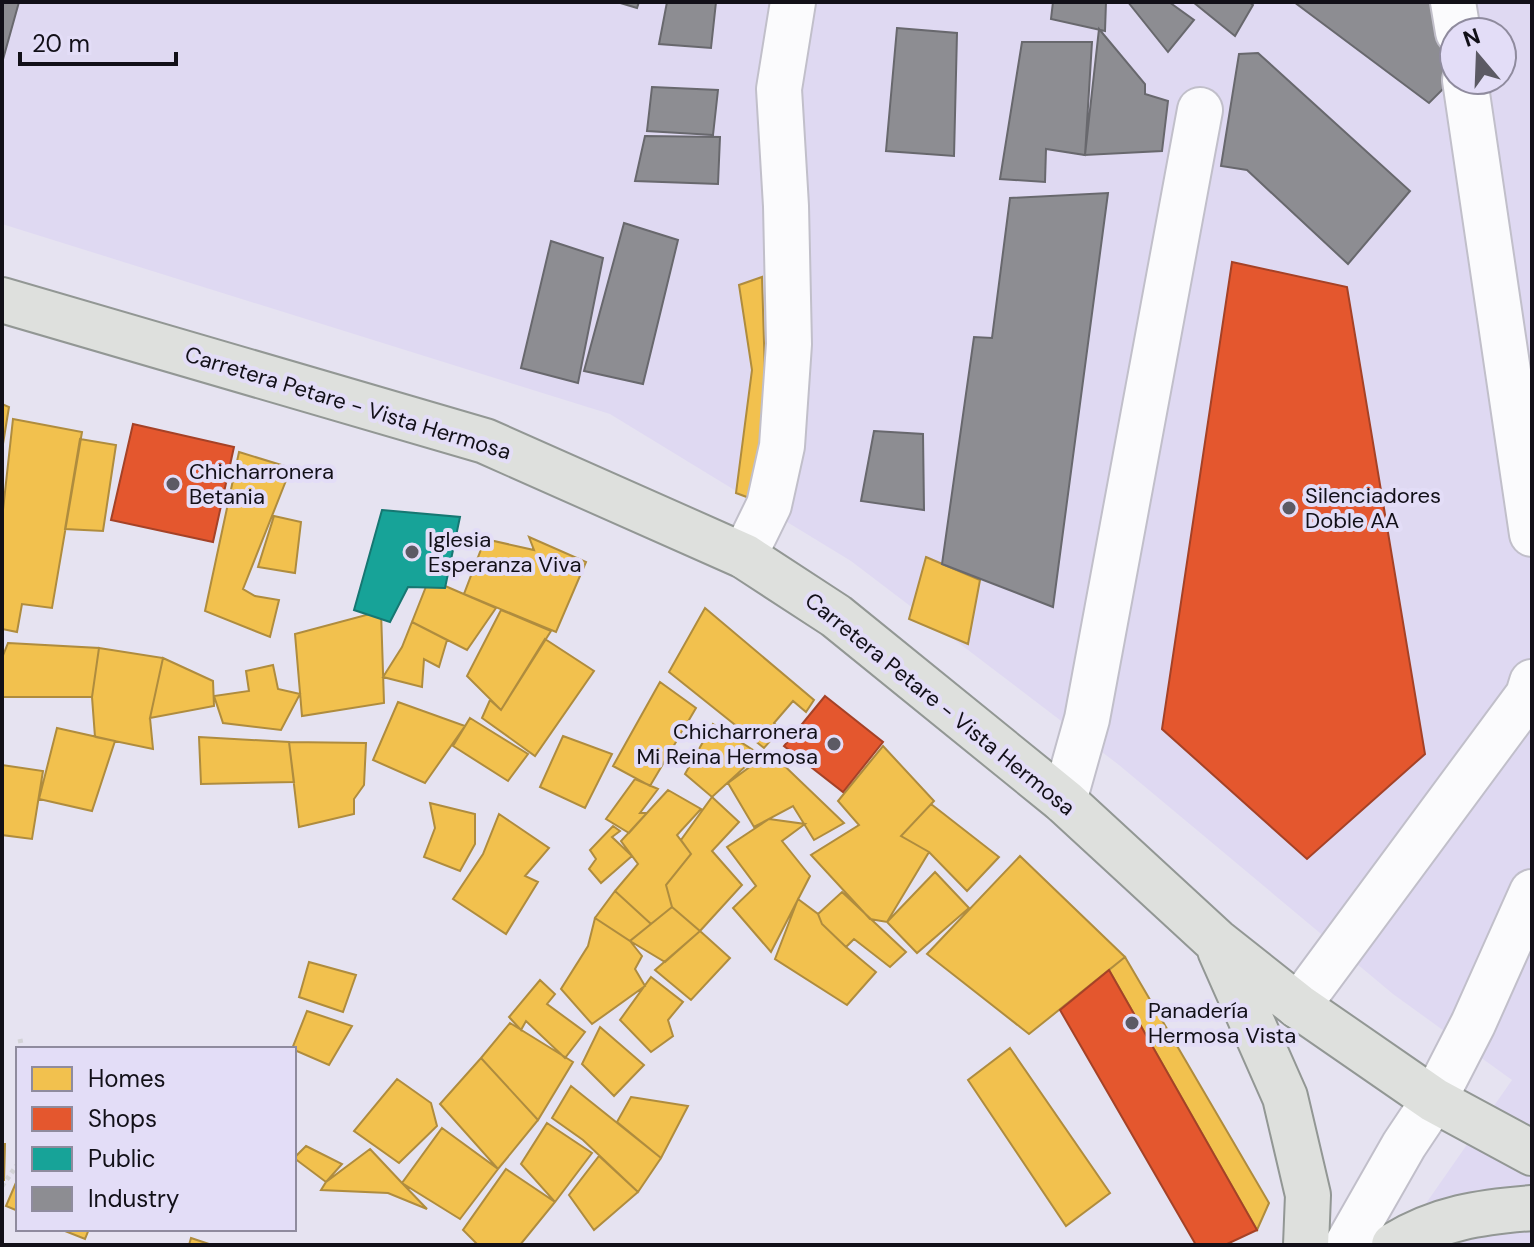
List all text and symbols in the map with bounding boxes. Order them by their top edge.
scale bar [20,16,176,66]
north arrow [1438,16,1518,96]
text: N [1459,21,1484,54]
text: 20 m [32,28,90,59]
street label: Carretera Petare - Vista Hermosa [181,340,515,466]
place label: Chicharronera Betania [189,457,334,511]
marker: Chicharronera Betania [164,475,182,493]
place label: Silenciadores Doble AA [1305,481,1441,535]
marker: Silenciadores Doble AA [1280,499,1298,517]
place label: Iglesia Esperanza Viva [428,525,581,579]
marker: Iglesia Esperanza Viva [403,543,421,561]
street label: Carretera Petare - Vista Hermosa [799,586,1081,822]
place label: Chicharronera Mi Reina Hermosa [636,717,818,771]
marker: Chicharronera Mi Reina Hermosa [825,735,843,753]
place label: Panadería Hermosa Vista [1148,996,1296,1050]
marker: Panadería Hermosa Vista [1123,1014,1141,1032]
legend [16,1047,296,1231]
text: Homes [88,1063,166,1094]
text: Shops [88,1103,157,1134]
text: Public [88,1143,156,1174]
text: Industry [88,1183,179,1214]

